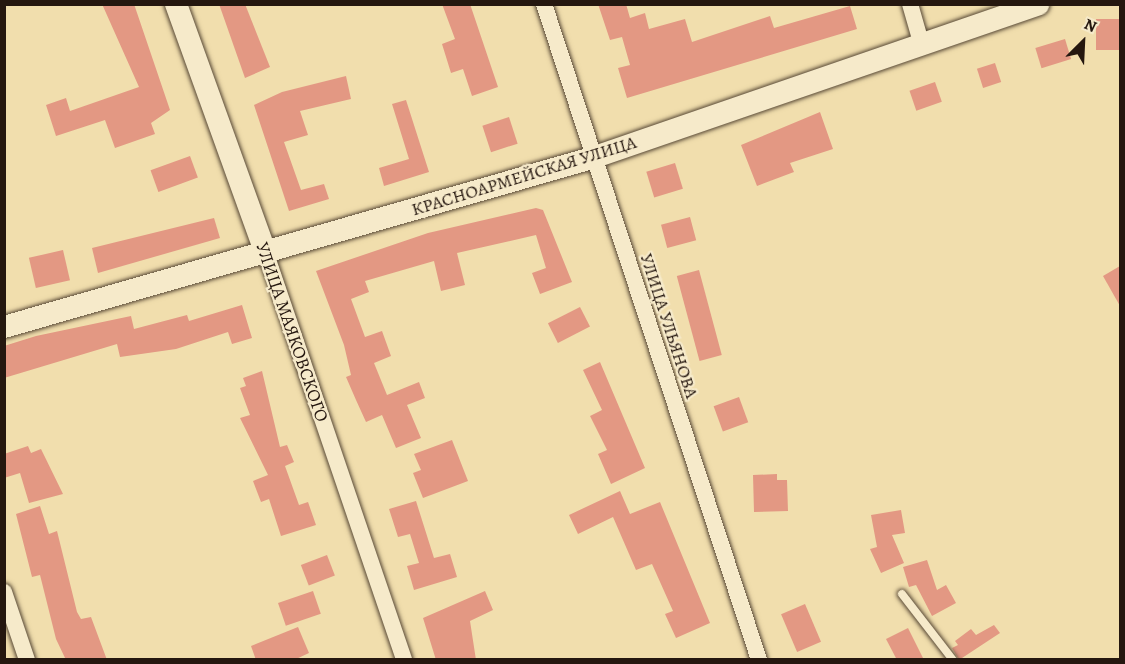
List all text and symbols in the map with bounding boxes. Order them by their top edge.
north arrow [1053,12,1113,72]
text: N [1081,13,1100,38]
street label: КРАСНОАРМЕЙСКАЯ УЛИЦА [409,131,639,221]
street label: УЛИЦА МАЯКОВСКОГО [251,239,333,425]
street label: УЛИЦА УЛЬЯНОВА [635,251,703,401]

